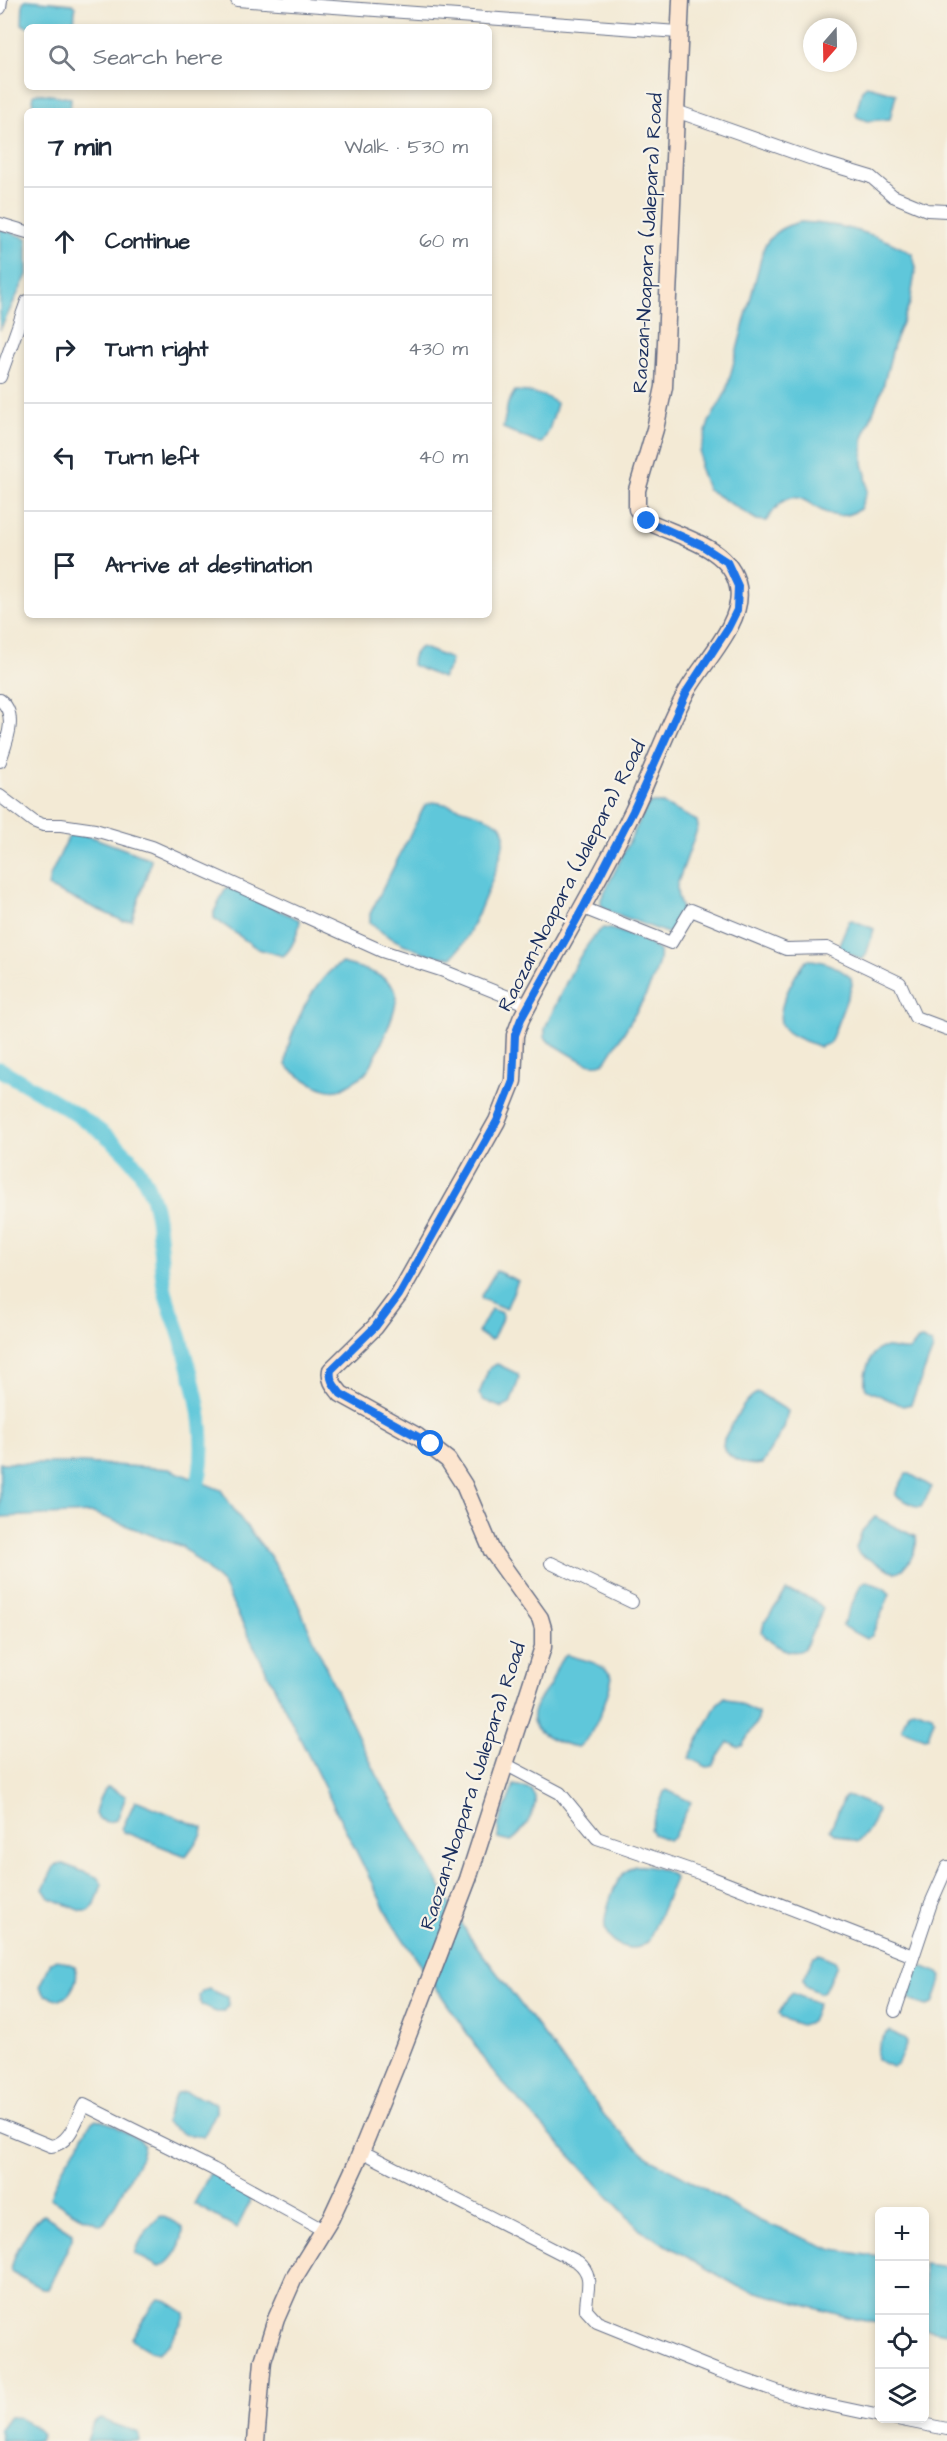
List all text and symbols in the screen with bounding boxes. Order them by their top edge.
north arrow [803,18,857,72]
search box [24,24,492,90]
icon: search [45,41,78,74]
text: Search here [93,42,223,73]
street label: Raozan-Noapara (Jalepara) Road [626,92,670,394]
text: 7 min [48,129,112,165]
text: Walk · 530 m [344,133,468,161]
icon: ahead [48,225,81,258]
text: Continue [105,226,190,257]
text: 60 m [419,227,468,255]
icon: right [48,333,81,366]
text: Turn right [105,334,208,365]
text: 430 m [408,335,468,363]
icon: left [48,441,81,474]
text: Turn left [105,442,199,473]
text: 40 m [418,443,468,471]
route end [633,507,659,533]
icon: arrive [48,549,81,582]
text: Arrive at destination [105,550,312,581]
street label: Raozan-Noapara (Jalepara) Road [491,736,653,1016]
route start [417,1430,443,1456]
street label: Raozan-Noapara (Jalepara) Road [413,1639,533,1933]
map controls [875,2207,929,2423]
button: + [875,2207,929,2261]
button: − [875,2261,929,2315]
button: locate [875,2315,929,2369]
button: layers [875,2369,929,2423]

